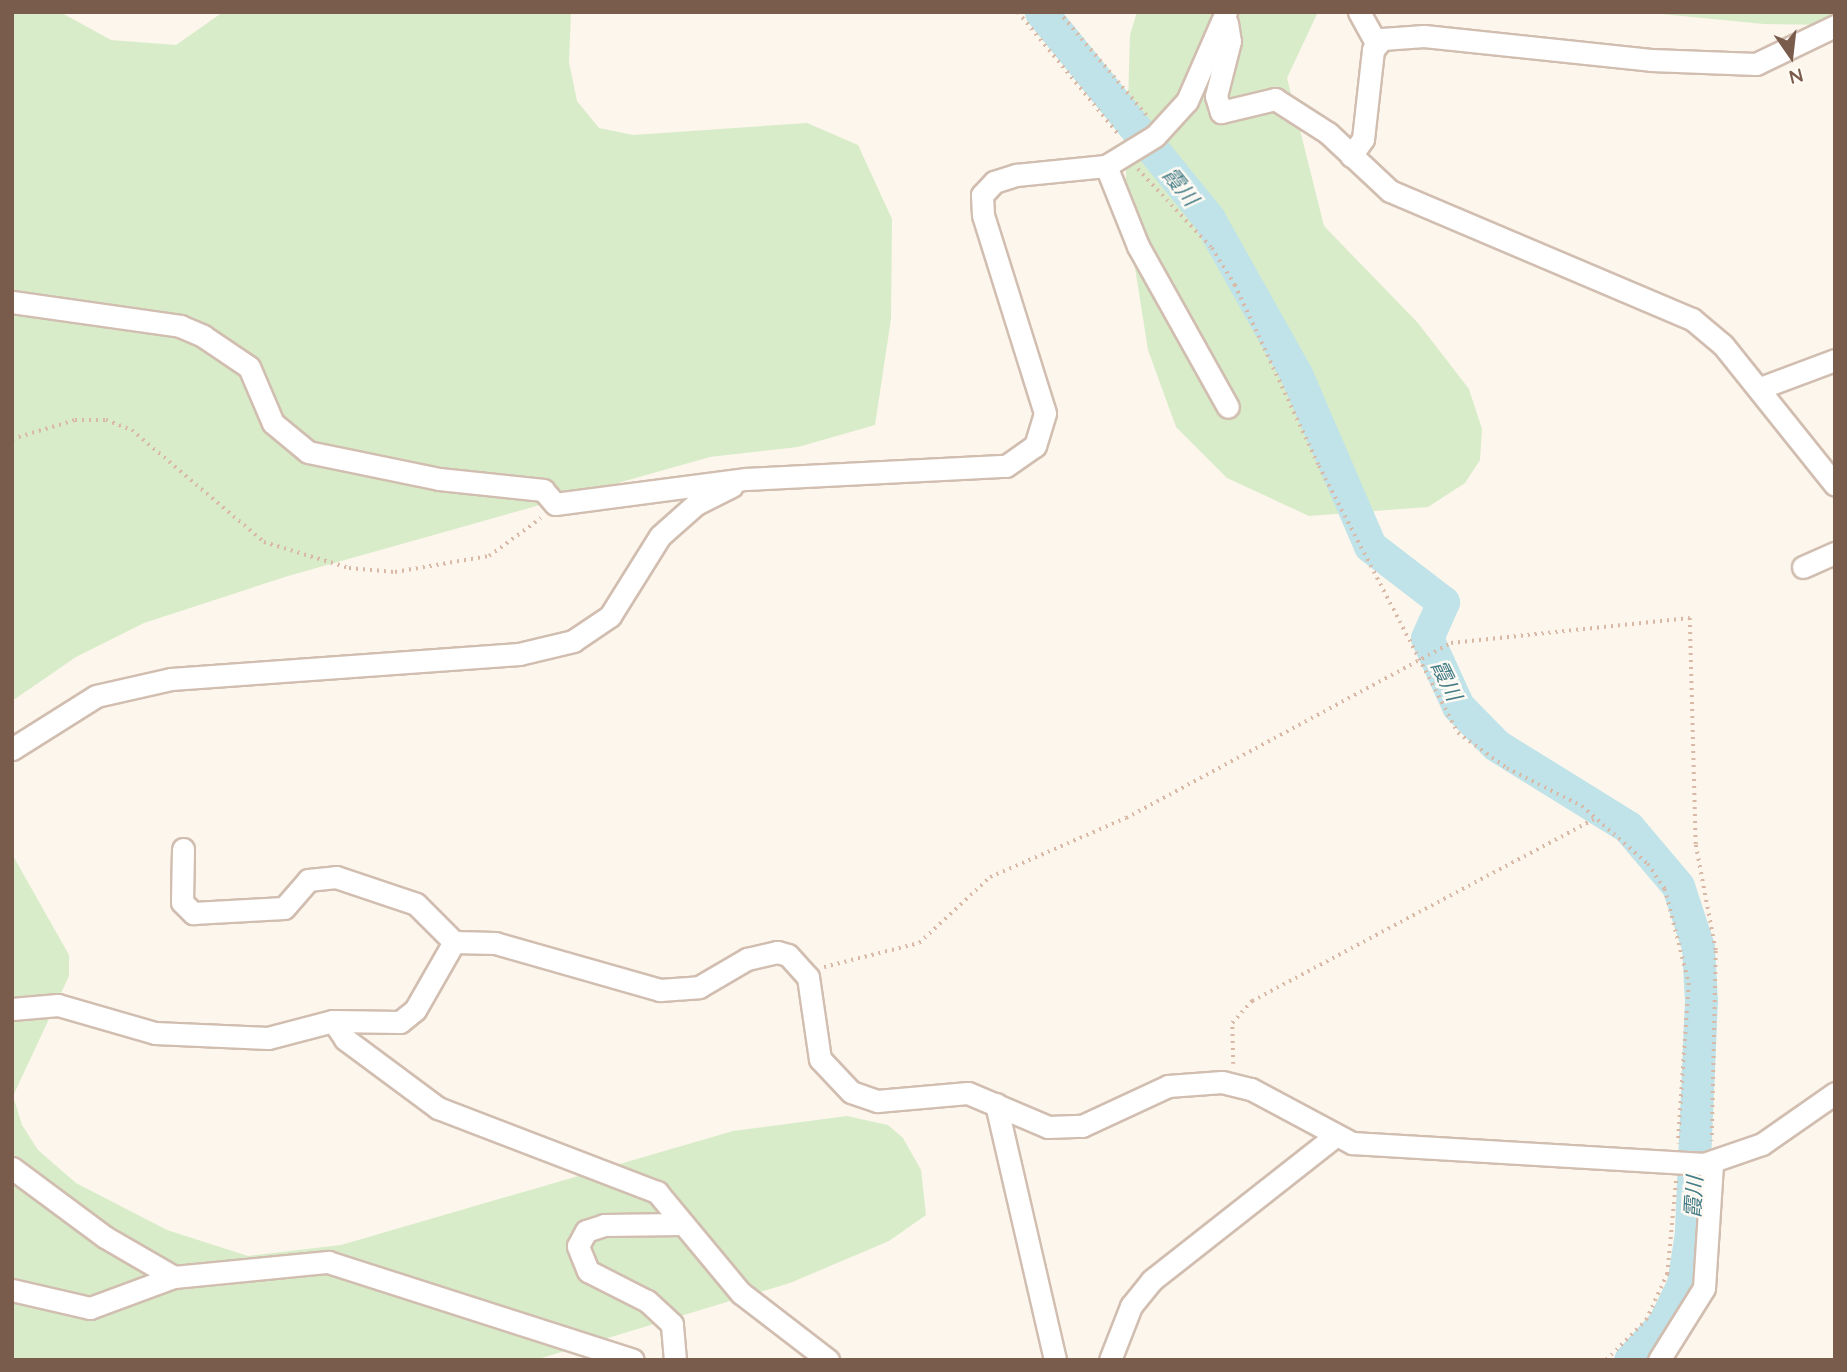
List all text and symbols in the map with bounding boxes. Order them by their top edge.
north arrow [1756,21,1826,91]
text: N [1786,63,1806,90]
water label: 霞川 [1158,162,1204,210]
water label: 霞川 [1426,656,1468,704]
water label: 霞川 [1679,1175,1707,1219]

